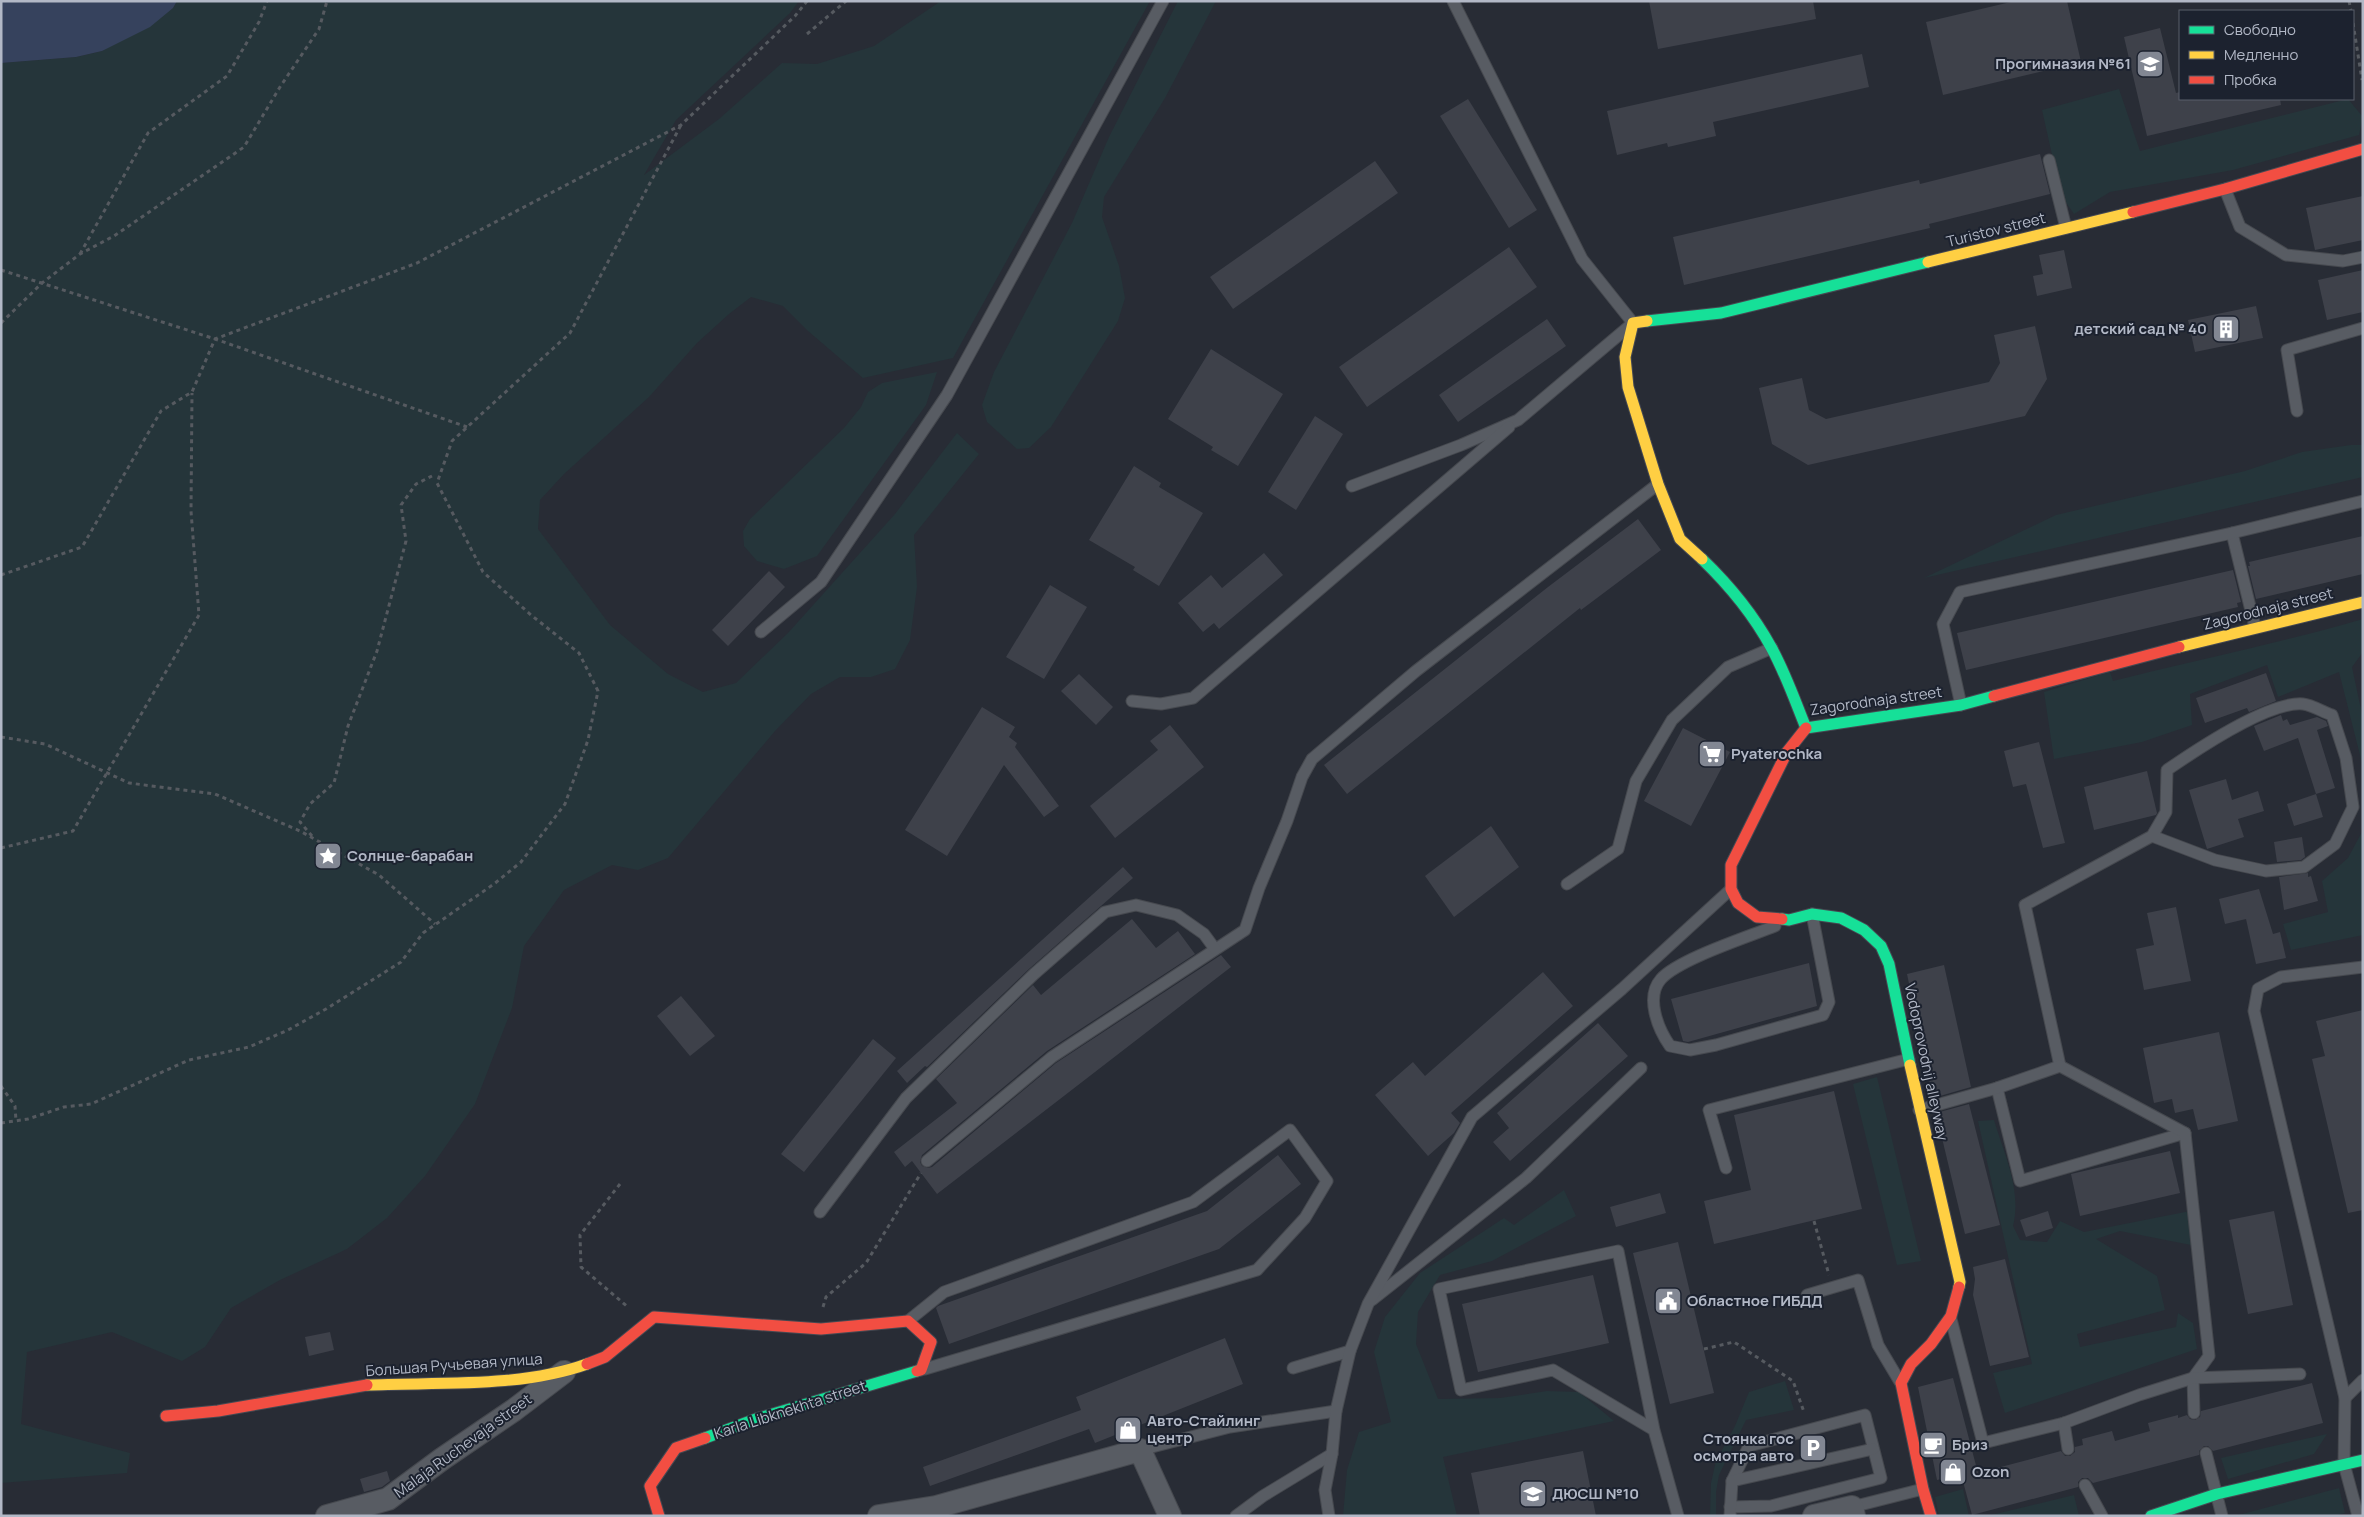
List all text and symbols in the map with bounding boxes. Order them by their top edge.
legend [2179,10,2354,100]
text: Свободно [2224,19,2296,40]
text: Медленно [2224,44,2298,65]
school or university icon: Прогимназия №61 [2135,49,2165,79]
place label: Прогимназия №61 [1995,53,2131,74]
text: Пробка [2224,69,2277,90]
street label: Turistov street [1944,207,2048,252]
building icon: детский сад № 40 [2211,314,2241,344]
place label: детский сад № 40 [2074,318,2207,339]
street label: Zagorodnaja street [2201,582,2335,635]
street label: Zagorodnaja street [1808,681,1943,720]
supermarket icon: Pyaterochka [1697,739,1727,769]
place label: Pyaterochka [1731,743,1822,764]
place icon: Солнце-барабан [313,841,343,871]
place label: Солнце-барабан [347,845,473,866]
street label: Vodoprovodnij alleyway [1900,981,1953,1143]
public building icon: Областное ГИБДД [1653,1286,1683,1316]
place label: Областное ГИБДД [1687,1290,1822,1311]
street label: Большая Ручьевая улица [365,1348,543,1381]
street label: Karla Libknekhta street [711,1375,869,1444]
street label: Malaja Ruchevaja street [390,1389,536,1503]
place label: Авто-Стайлинг центр [1147,1410,1260,1448]
shop icon: Авто-Стайлинг центр [1113,1415,1143,1445]
place label: Стоянка гос осмотра авто [1693,1428,1794,1466]
cafe icon: Бриз [1918,1430,1948,1460]
parking icon: Стоянка гос осмотра авто [1798,1433,1828,1463]
place label: Бриз [1952,1434,1988,1455]
shop icon: Ozon [1938,1457,1968,1487]
place label: Ozon [1972,1461,2009,1482]
school or university icon: ДЮСШ №10 [1518,1479,1548,1509]
place label: ДЮСШ №10 [1552,1483,1639,1504]

